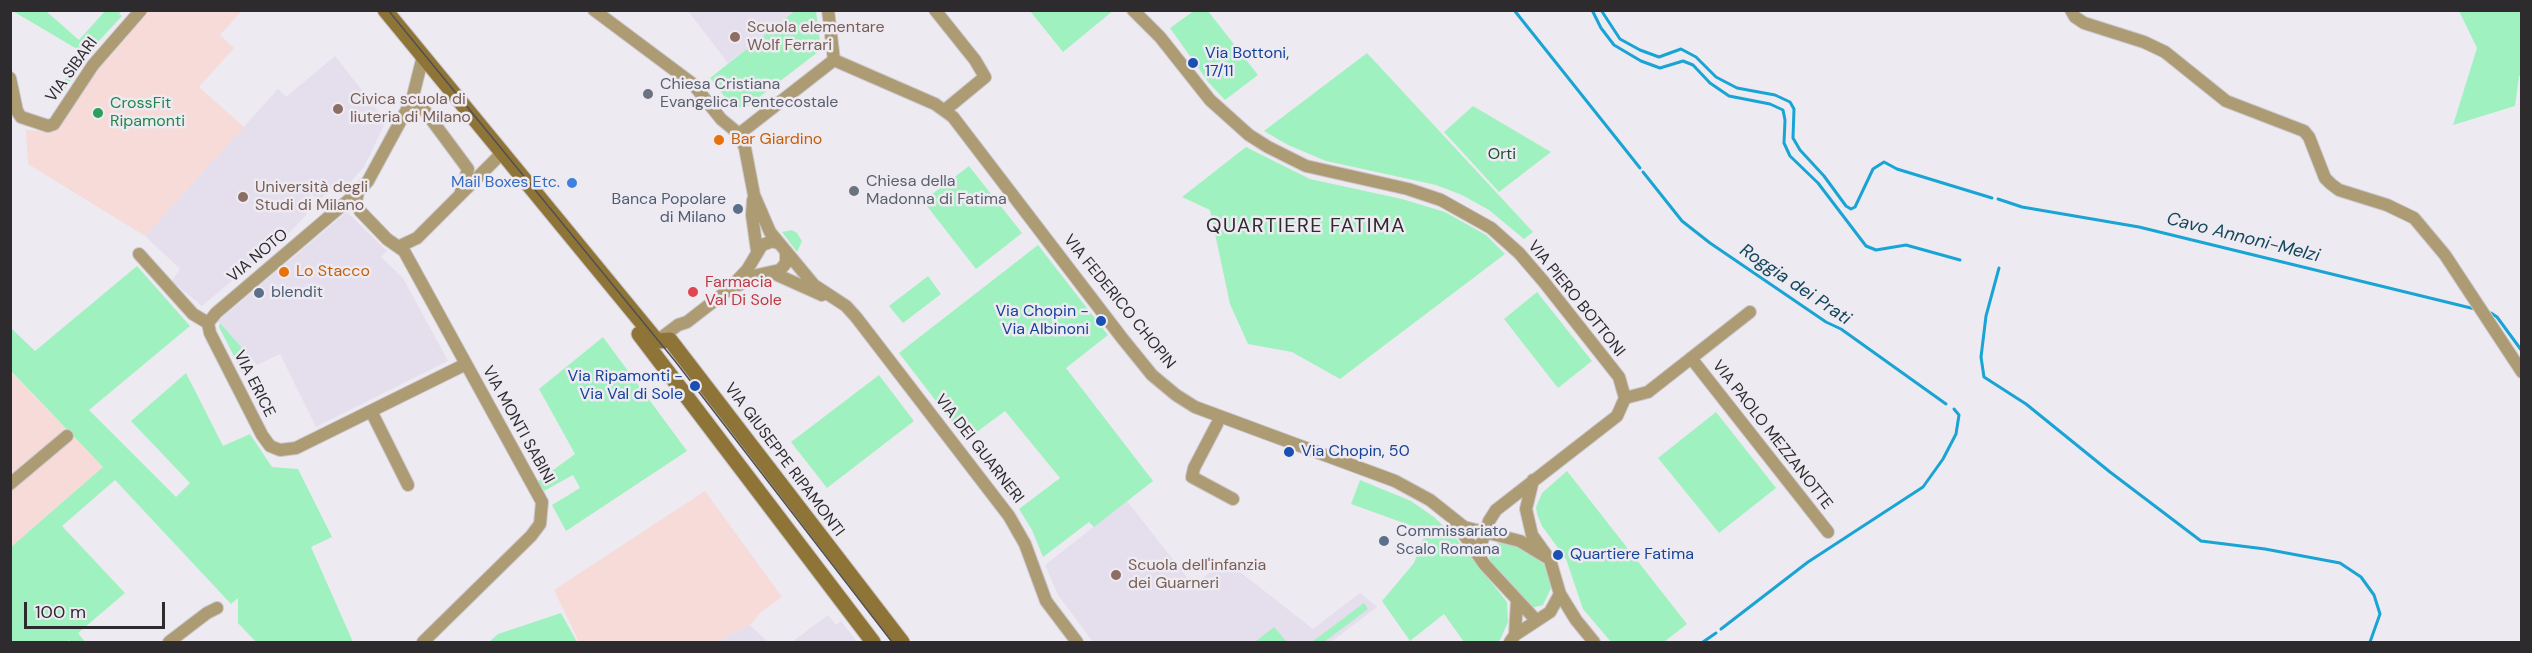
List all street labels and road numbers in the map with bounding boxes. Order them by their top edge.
street label: VIA SIBARI [42,34,102,106]
street label: VIA NOTO [224,225,292,287]
street label: VIA FEDERICO CHOPIN [1059,231,1179,373]
street label: VIA PIERO BOTTONI [1523,237,1629,361]
street label: VIA ERICE [229,348,279,420]
street label: VIA PAOLO MEZZANOTTE [1708,357,1836,513]
street label: VIA MONTI SABINI [478,363,558,487]
street label: VIA GIUSEPPE RIPAMONTI [720,379,848,541]
street label: VIA DEI GUARNERI [931,391,1027,507]

